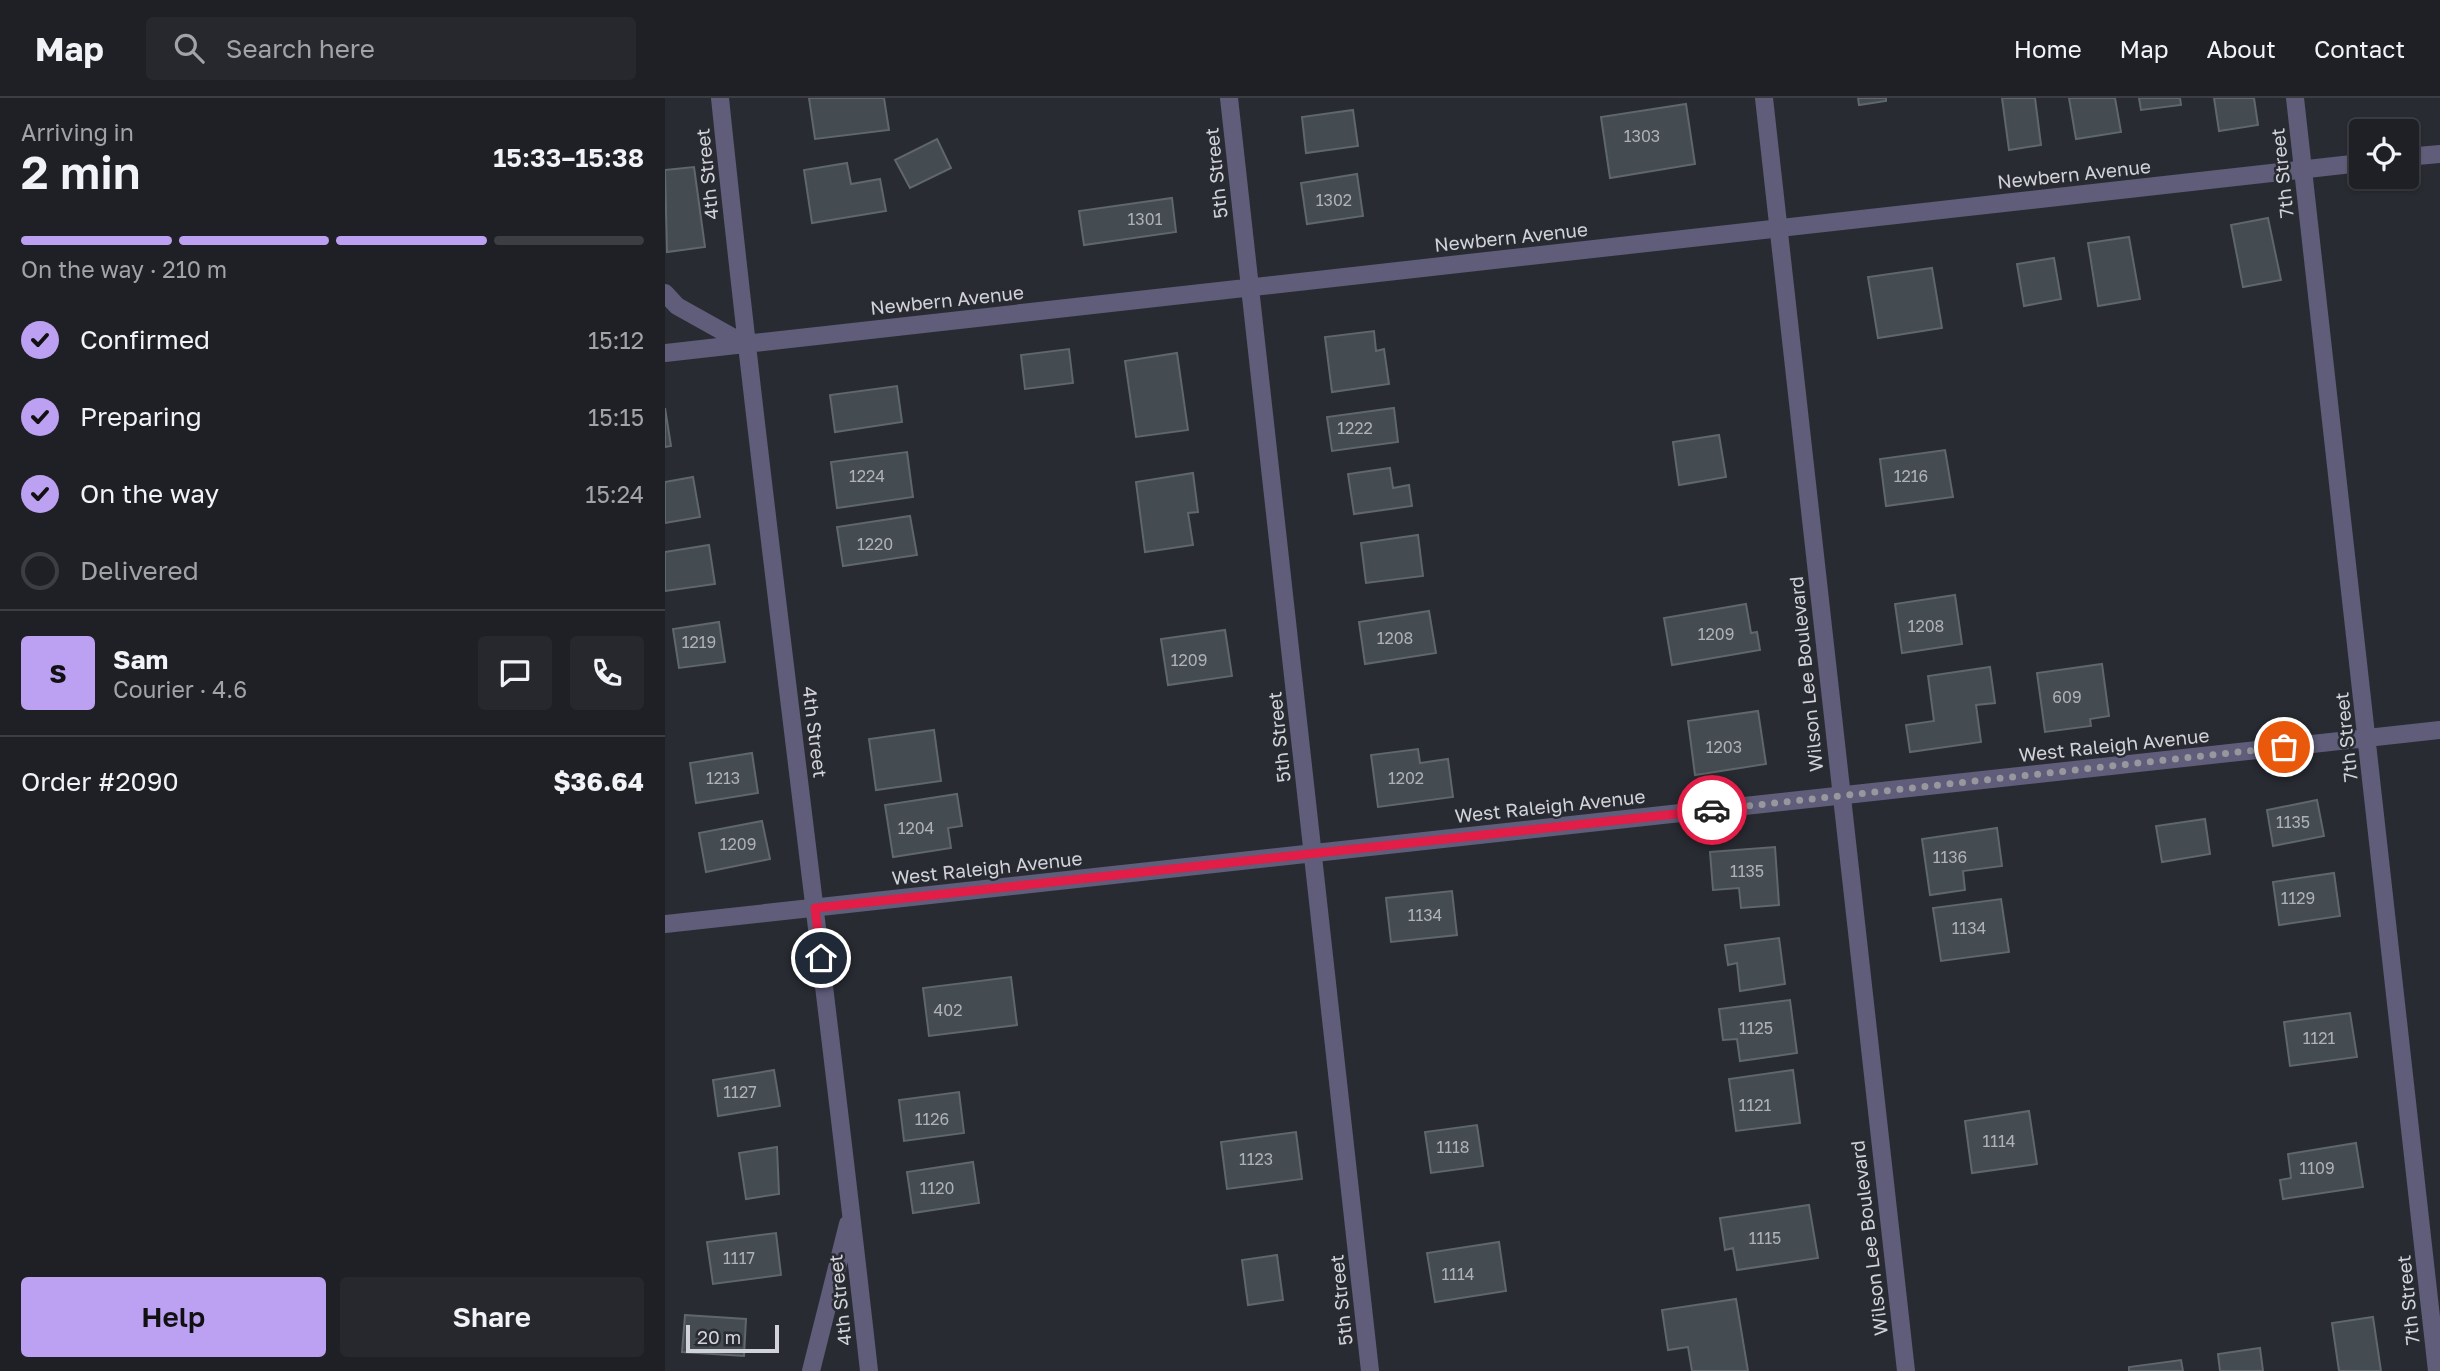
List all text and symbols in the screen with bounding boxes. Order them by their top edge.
search box [146,17,636,80]
text: Map [35,29,104,68]
icon: search [170,29,208,67]
text: Search here [226,33,375,64]
text: Home [2014,34,2082,63]
text: Map [2120,34,2169,63]
text: About [2207,34,2276,63]
text: Contact [2314,34,2405,63]
text: Arriving in [21,118,134,146]
map controls [2349,119,2419,189]
button: locate [2349,119,2419,189]
street label: 5th Street [1199,126,1232,220]
house number: 1303 [1624,126,1660,146]
street label: 4th Street [690,127,723,221]
street label: 7th Street [2265,127,2298,219]
text: 15:33–15:38 [493,142,644,173]
text: 2 min [21,144,141,199]
street label: Newbern Avenue [1996,154,2152,193]
house number: 1302 [1316,190,1352,210]
house number: 1301 [1128,209,1163,229]
street label: Newbern Avenue [1433,217,1589,256]
text: On the way · 210 m [21,255,227,283]
street label: Newbern Avenue [869,280,1025,319]
icon: check [21,321,59,359]
text: Confirmed [80,324,210,355]
text: 15:12 [588,326,644,354]
icon: check [21,398,59,436]
text: Preparing [80,401,202,432]
text: 15:15 [588,403,644,431]
house number: 1222 [1337,418,1373,438]
house number: 1224 [849,466,885,486]
house number: 1216 [1894,466,1928,486]
icon: check [21,475,59,513]
text: On the way [80,478,219,509]
text: 15:24 [585,480,644,508]
house number: 1220 [857,534,893,554]
text: Delivered [80,555,199,586]
street label: Wilson Lee Boulevard [1784,575,1827,773]
house number: 1208 [1908,616,1944,636]
house number: 1209 [1698,624,1734,644]
house number: 1208 [1377,628,1413,648]
house number: 1219 [682,632,716,652]
button: chat [478,636,552,710]
button: phone [570,636,644,710]
text: Sam [113,644,168,675]
house number: 1209 [1171,650,1207,670]
text: S [49,658,67,689]
text: Courier · 4.6 [113,675,247,703]
street label: 4th Street [798,685,833,779]
house number: 609 [2052,687,2082,707]
street label: 5th Street [1262,690,1295,784]
street label: 7th Street [2329,691,2362,783]
pin [2254,717,2314,777]
street label: West Raleigh Avenue [2017,723,2210,766]
icon: bag [2265,728,2303,766]
house number: 1203 [1706,737,1742,757]
text: Order #2090 [21,766,179,797]
text: $36.64 [553,766,644,797]
house number: 1213 [706,768,740,788]
house number: 1202 [1388,768,1424,788]
courier [1677,775,1747,845]
street label: West Raleigh Avenue [1453,784,1646,827]
icon: car [1693,791,1731,829]
house number: 1135 [2276,812,2310,832]
house number: 1204 [898,818,934,838]
house number: 1209 [720,834,756,854]
street label: West Raleigh Avenue [890,846,1083,889]
house number: 1136 [1933,847,1967,867]
house number: 1135 [1730,861,1764,881]
house number: 1129 [2281,888,2315,908]
house number: 1134 [1408,905,1442,925]
house number: 1134 [1952,918,1986,938]
pin [791,928,851,988]
icon: home [802,939,840,977]
house number: 402 [934,1000,962,1020]
house number: 1125 [1739,1018,1773,1038]
house number: 1121 [2303,1028,2336,1048]
house number: 1127 [723,1082,757,1102]
house number: 1121 [1739,1095,1772,1115]
house number: 1126 [915,1109,949,1129]
house number: 1114 [1982,1131,2016,1151]
house number: 1118 [1436,1137,1470,1157]
street label: Wilson Lee Boulevard [1845,1139,1892,1337]
house number: 1123 [1239,1149,1273,1169]
house number: 1109 [2299,1158,2335,1178]
house number: 1120 [920,1178,954,1198]
house number: 1115 [1749,1228,1781,1248]
house number: 1117 [723,1248,755,1268]
street label: 4th Street [823,1253,856,1347]
street label: 5th Street [1324,1253,1357,1347]
street label: 7th Street [2391,1254,2424,1346]
house number: 1114 [1441,1264,1475,1284]
button: Help [21,1277,326,1357]
button: Share [340,1277,644,1357]
scale bar [686,1322,779,1354]
text: 20 m [697,1325,741,1348]

